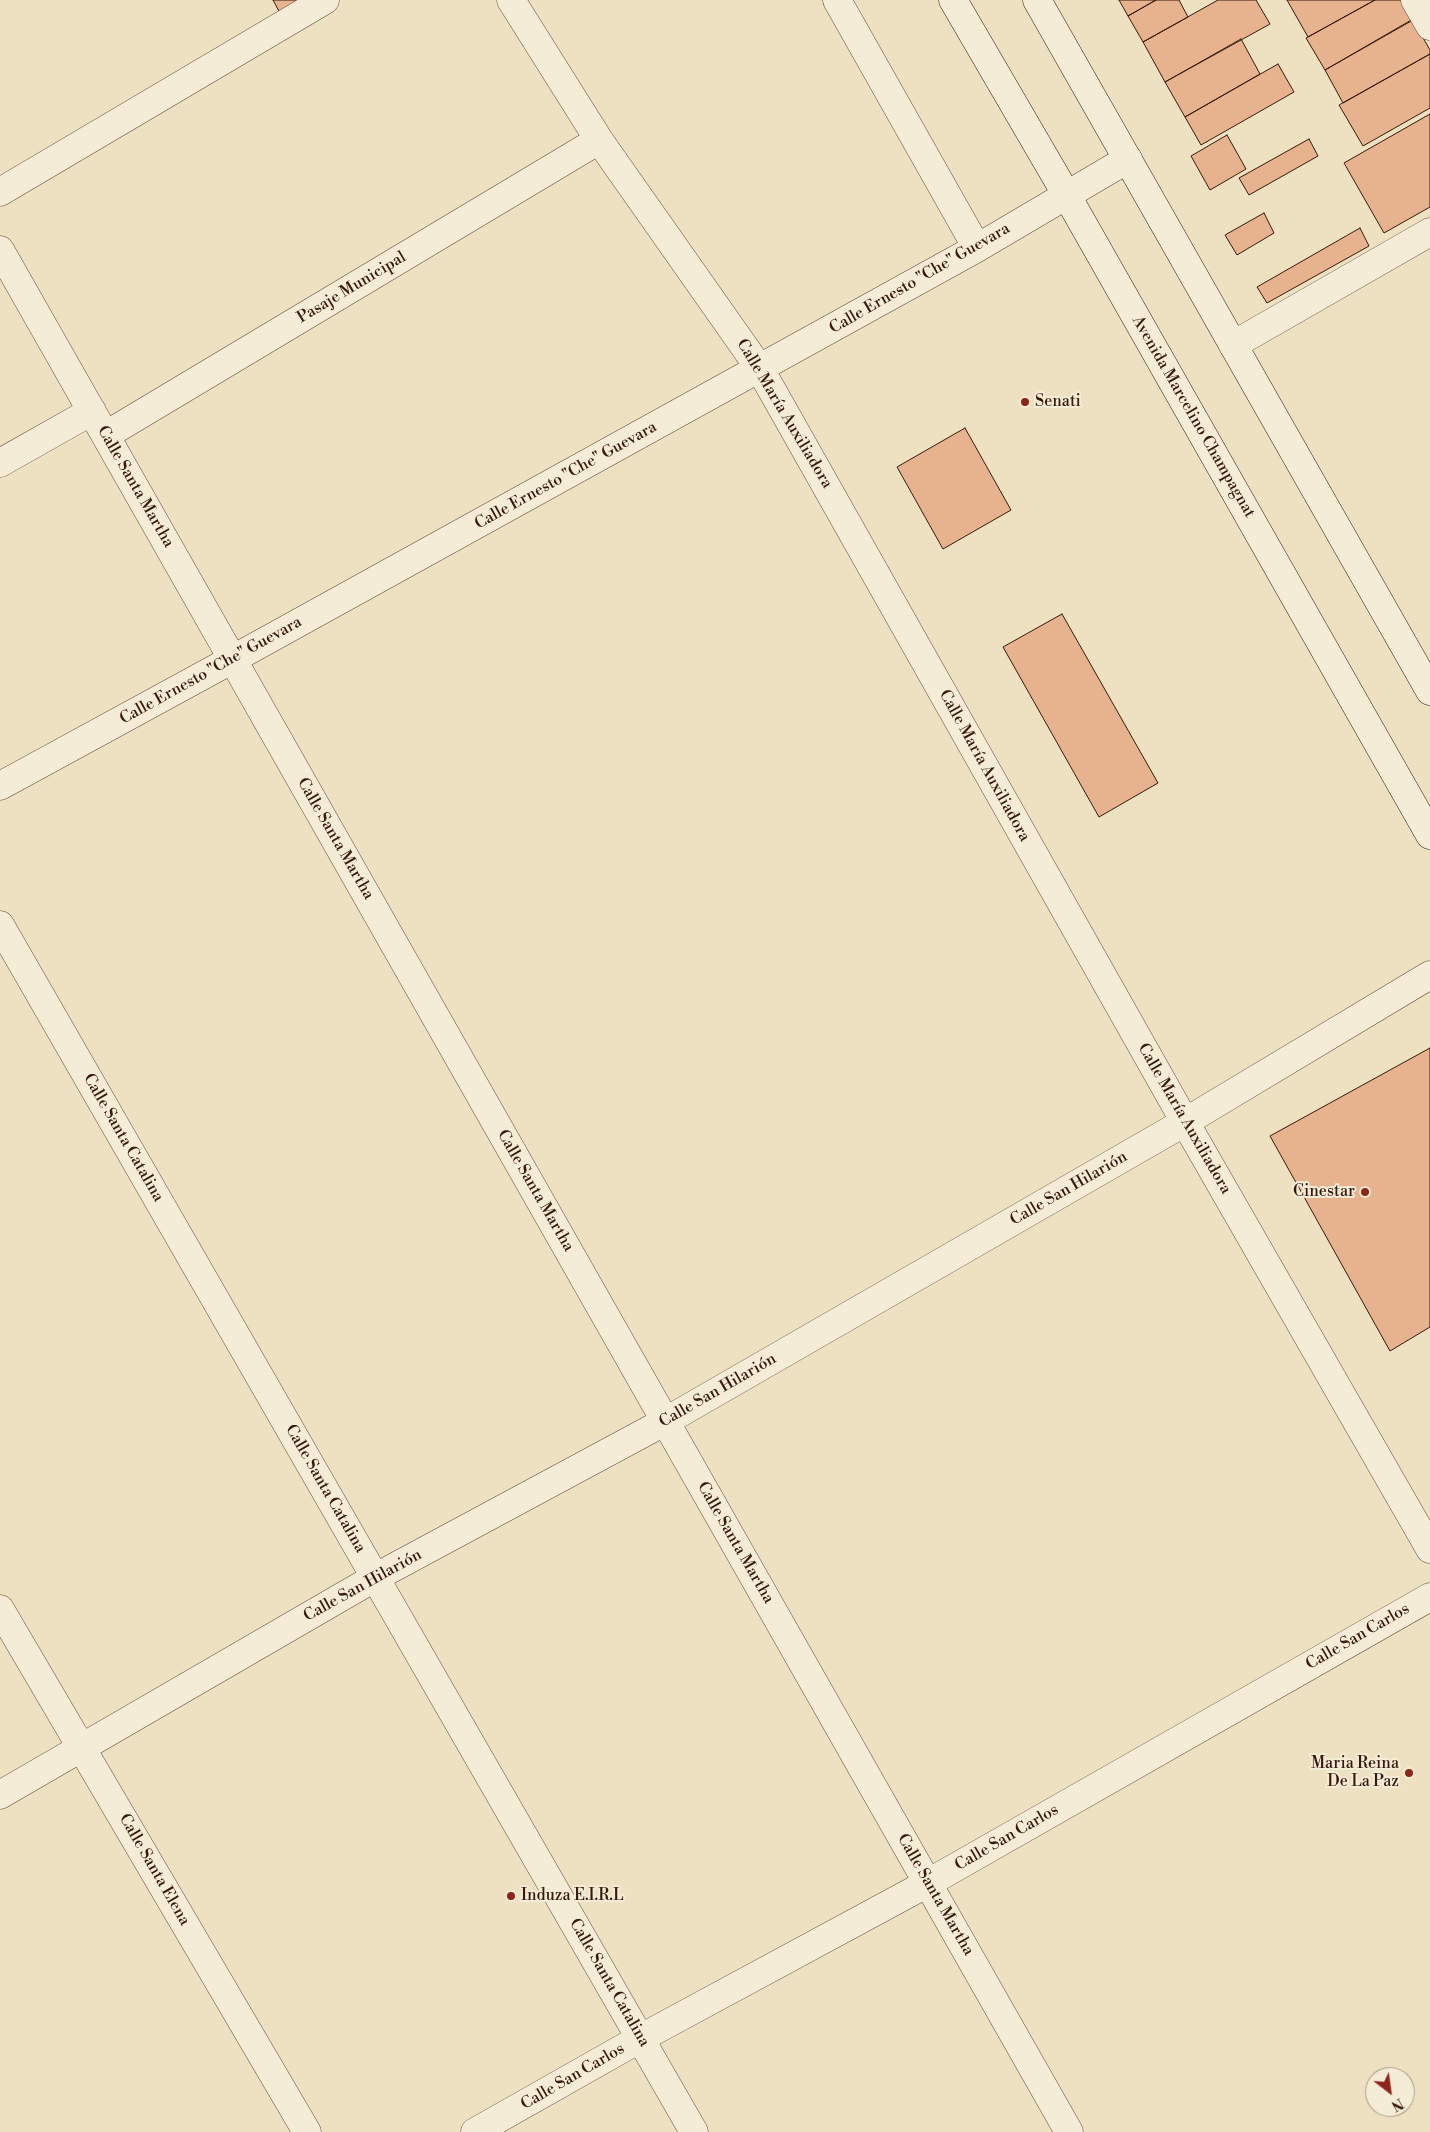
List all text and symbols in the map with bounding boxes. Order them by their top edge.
street label: Calle Ernesto "Che" Guevara [826,219,1014,339]
street label: Pasaje Municipal [294,248,410,328]
street label: Avenida Marcelino Champagnat [1127,313,1259,521]
street label: Calle María Auxiliadora [732,336,836,492]
place label: Senati [1035,392,1081,412]
marker: Senati [1019,396,1031,408]
street label: Calle Ernesto "Che" Guevara [472,418,660,534]
street label: Calle Santa Martha [92,423,178,551]
street label: Calle Ernesto "Che" Guevara [117,613,305,729]
street label: Calle María Auxiliadora [934,687,1034,845]
street label: Calle Santa Martha [292,775,378,903]
street label: Calle María Auxiliadora [1133,1040,1235,1198]
street label: Calle Santa Catalina [78,1070,168,1206]
street label: Calle Santa Martha [492,1127,578,1255]
street label: Calle San Hilarión [1007,1148,1131,1230]
place label: Cinestar [1293,1182,1355,1202]
marker: Cinestar [1359,1186,1371,1198]
street label: Calle San Hilarión [656,1350,780,1432]
street label: Calle Santa Catalina [280,1421,370,1557]
street label: Calle Santa Martha [692,1479,778,1607]
street label: Calle San Hilarión [301,1546,425,1626]
street label: Calle San Carlos [1303,1600,1413,1674]
place label: Maria Reina De La Paz [1311,1754,1399,1792]
marker: Maria Reina De La Paz [1403,1767,1415,1779]
street label: Calle San Carlos [952,1801,1062,1875]
street label: Calle Santa Elena [114,1811,194,1929]
street label: Calle Santa Martha [892,1831,978,1959]
place label: Induza E.I.R.L [521,1886,623,1906]
marker: Induza E.I.R.L [505,1890,517,1902]
street label: Calle Santa Catalina [564,1915,654,2051]
street label: Calle San Carlos [518,2040,628,2114]
north arrow [1365,2067,1415,2117]
text: N [1388,2094,1406,2115]

